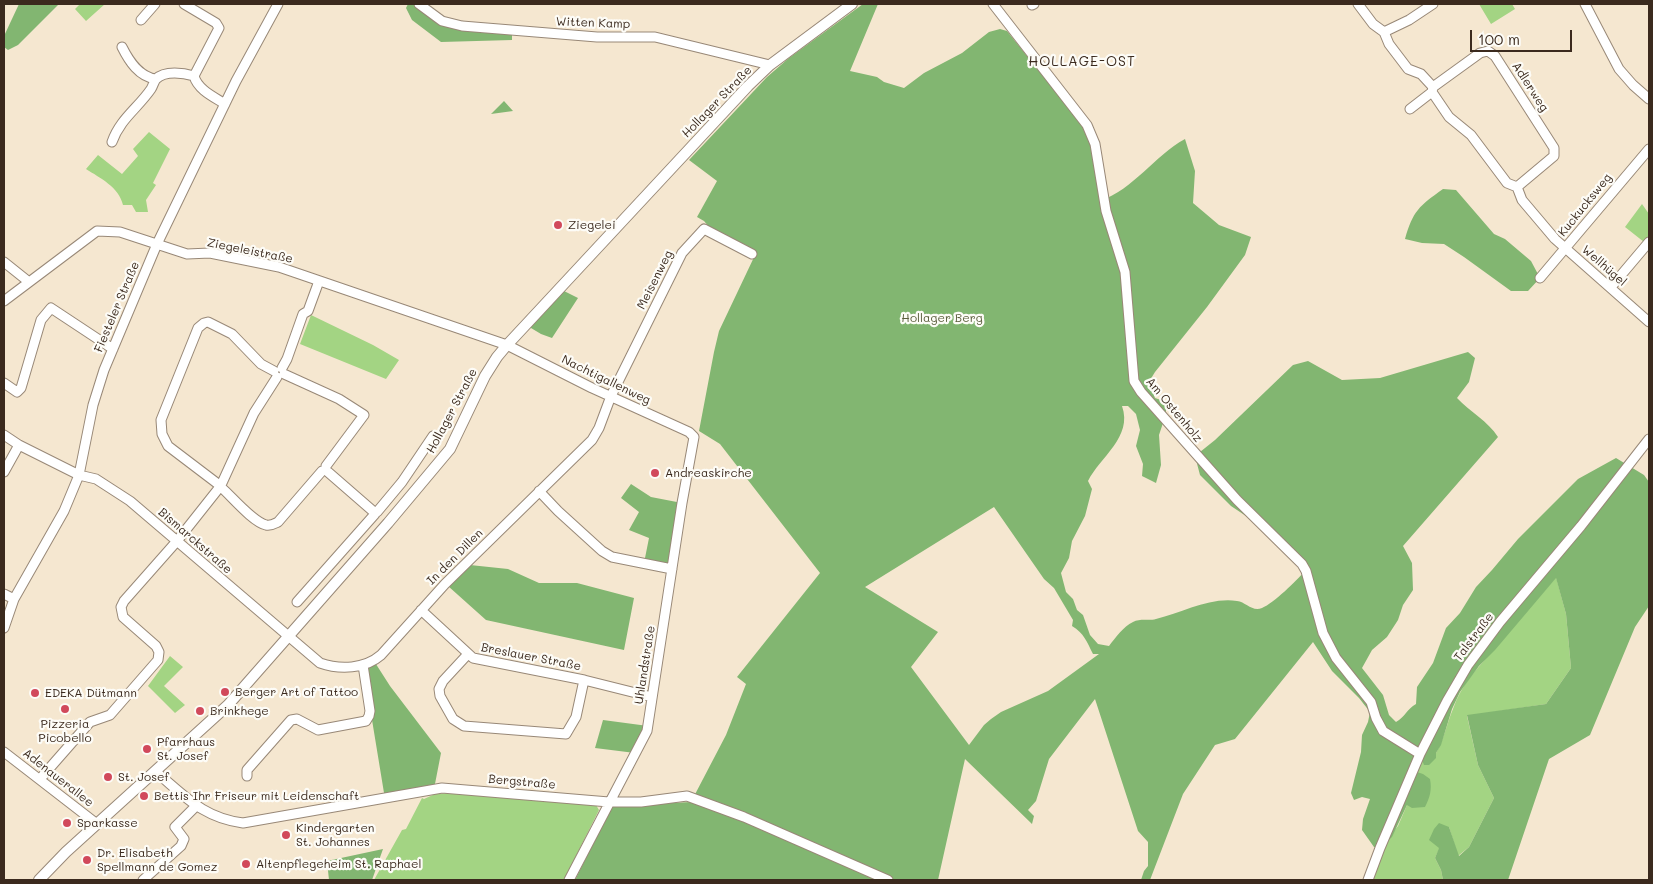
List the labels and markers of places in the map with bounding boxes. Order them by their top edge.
place label: Ziegelei [568,218,616,232]
marker: Ziegelei [552,219,564,231]
place label: Andreaskirche [665,466,752,480]
marker: Andreaskirche [649,467,661,479]
place label: Berger Art of Tattoo [235,685,358,699]
place label: EDEKA Dütmann [45,686,137,700]
marker: Berger Art of Tattoo [219,686,231,698]
marker: EDEKA Dütmann [29,687,41,699]
marker: Pizzeria Picobello [59,703,71,715]
place label: Brinkhege [210,704,269,718]
marker: Brinkhege [194,705,206,717]
place label: Pizzeria Picobello [38,717,92,745]
place label: Pfarrhaus St. Josef [157,735,215,763]
marker: Pfarrhaus St. Josef [141,743,153,755]
place label: St. Josef [118,770,169,784]
marker: St. Josef [102,771,114,783]
place label: Bettis Ihr Friseur mit Leidenschaft [154,789,359,803]
marker: Bettis Ihr Friseur mit Leidenschaft [138,790,150,802]
place label: Sparkasse [77,816,138,830]
marker: Sparkasse [61,817,73,829]
place label: Kindergarten St. Johannes [296,821,374,849]
marker: Kindergarten St. Johannes [280,829,292,841]
place label: Dr. Elisabeth Spellmann de Gomez [97,846,217,874]
marker: Dr. Elisabeth Spellmann de Gomez [81,854,93,866]
place label: Altenpflegeheim St. Raphael [256,857,422,871]
marker: Altenpflegeheim St. Raphael [240,858,252,870]

